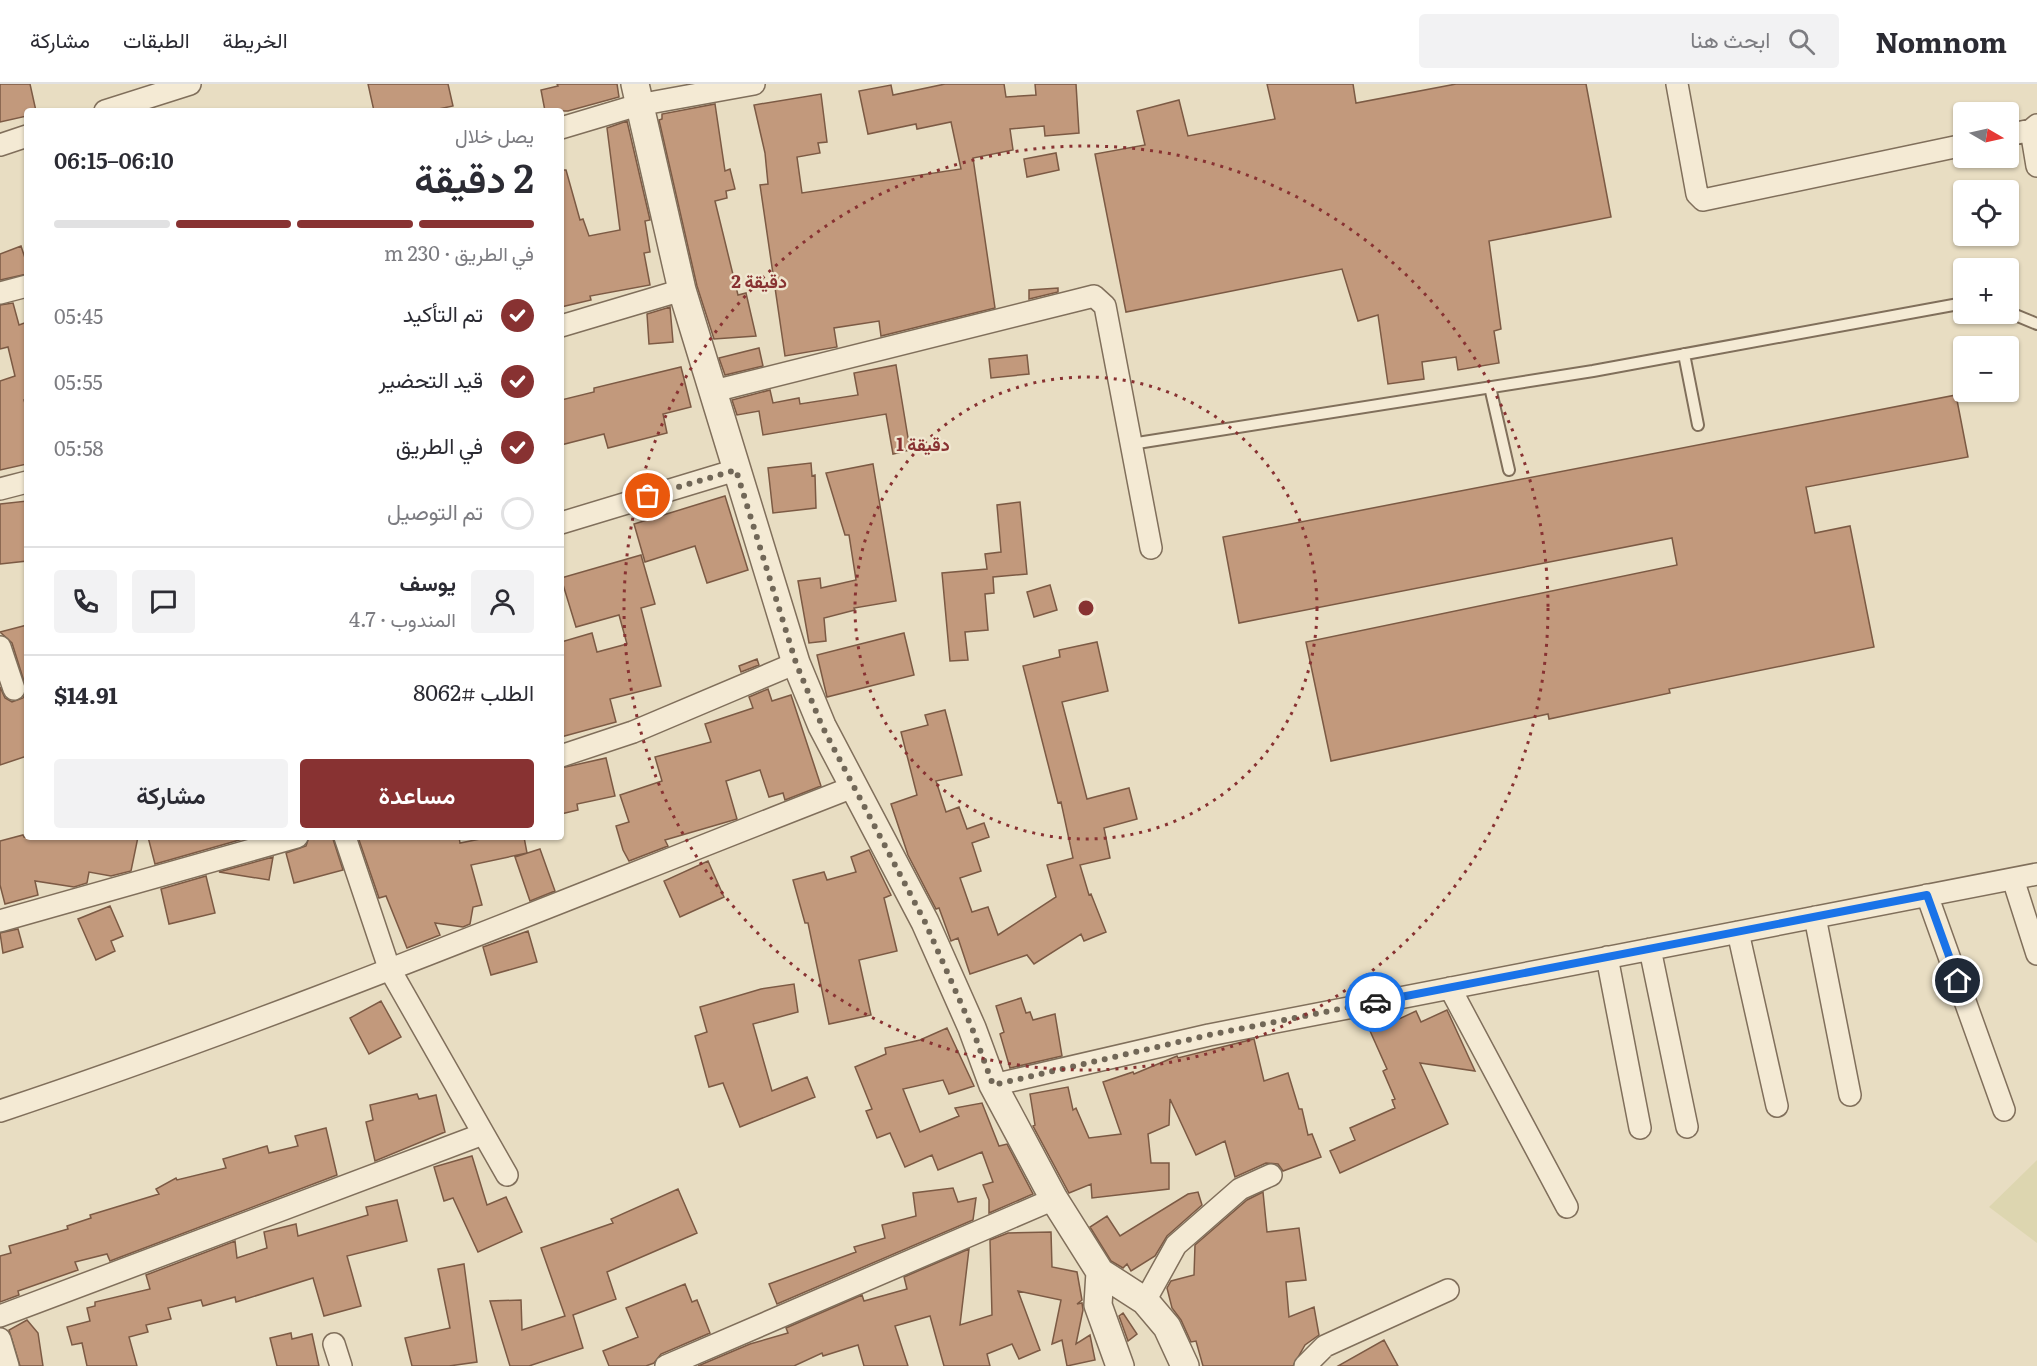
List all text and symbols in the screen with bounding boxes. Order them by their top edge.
search box [1419,14,1839,68]
text: Nomnom [1875,20,2007,62]
text: ابحث هنا [1690,22,1770,55]
text: مشاركة [30,23,90,54]
text: الطبقات [123,23,190,54]
text: الخريطة [223,23,288,54]
icon: search [1785,25,1818,58]
north arrow [1953,102,2019,168]
map controls [1953,102,2019,402]
text: يصل خلال [455,119,534,149]
text: 06:10–06:15 [54,143,174,176]
text: 2 دقيقة [414,147,534,205]
button: locate [1953,180,2019,246]
text: في الطريق · 230 m [384,237,534,267]
button: + [1953,258,2019,324]
text: 2 دقيقة [731,267,787,294]
text: تم التأكيد [403,296,483,329]
icon: check [501,299,534,332]
text: 05:45 [54,300,103,330]
button: − [1953,336,2019,402]
text: قيد التحضير [378,362,483,395]
icon: check [501,365,534,398]
text: 05:55 [54,366,103,396]
text: في الطريق [396,428,483,461]
text: 1 دقيقة [896,430,950,457]
icon: check [501,431,534,464]
text: 05:58 [54,432,104,462]
pin [622,470,673,521]
icon: bag [631,479,664,512]
text: تم التوصيل [387,494,483,527]
text: يوسف [400,565,456,598]
button: phone [54,570,117,633]
button: chat [132,570,195,633]
button: person [471,570,534,633]
centre of rings [1076,598,1096,618]
text: المندوب · 4.7 [349,603,456,633]
text: الطلب #8062 [413,675,534,708]
text: $14.91 [54,678,118,711]
button: مشاركة [54,759,288,828]
button: مساعدة [300,759,534,828]
pin [1932,955,1983,1006]
icon: home [1941,964,1974,997]
courier [1345,972,1405,1032]
icon: car [1359,986,1392,1019]

